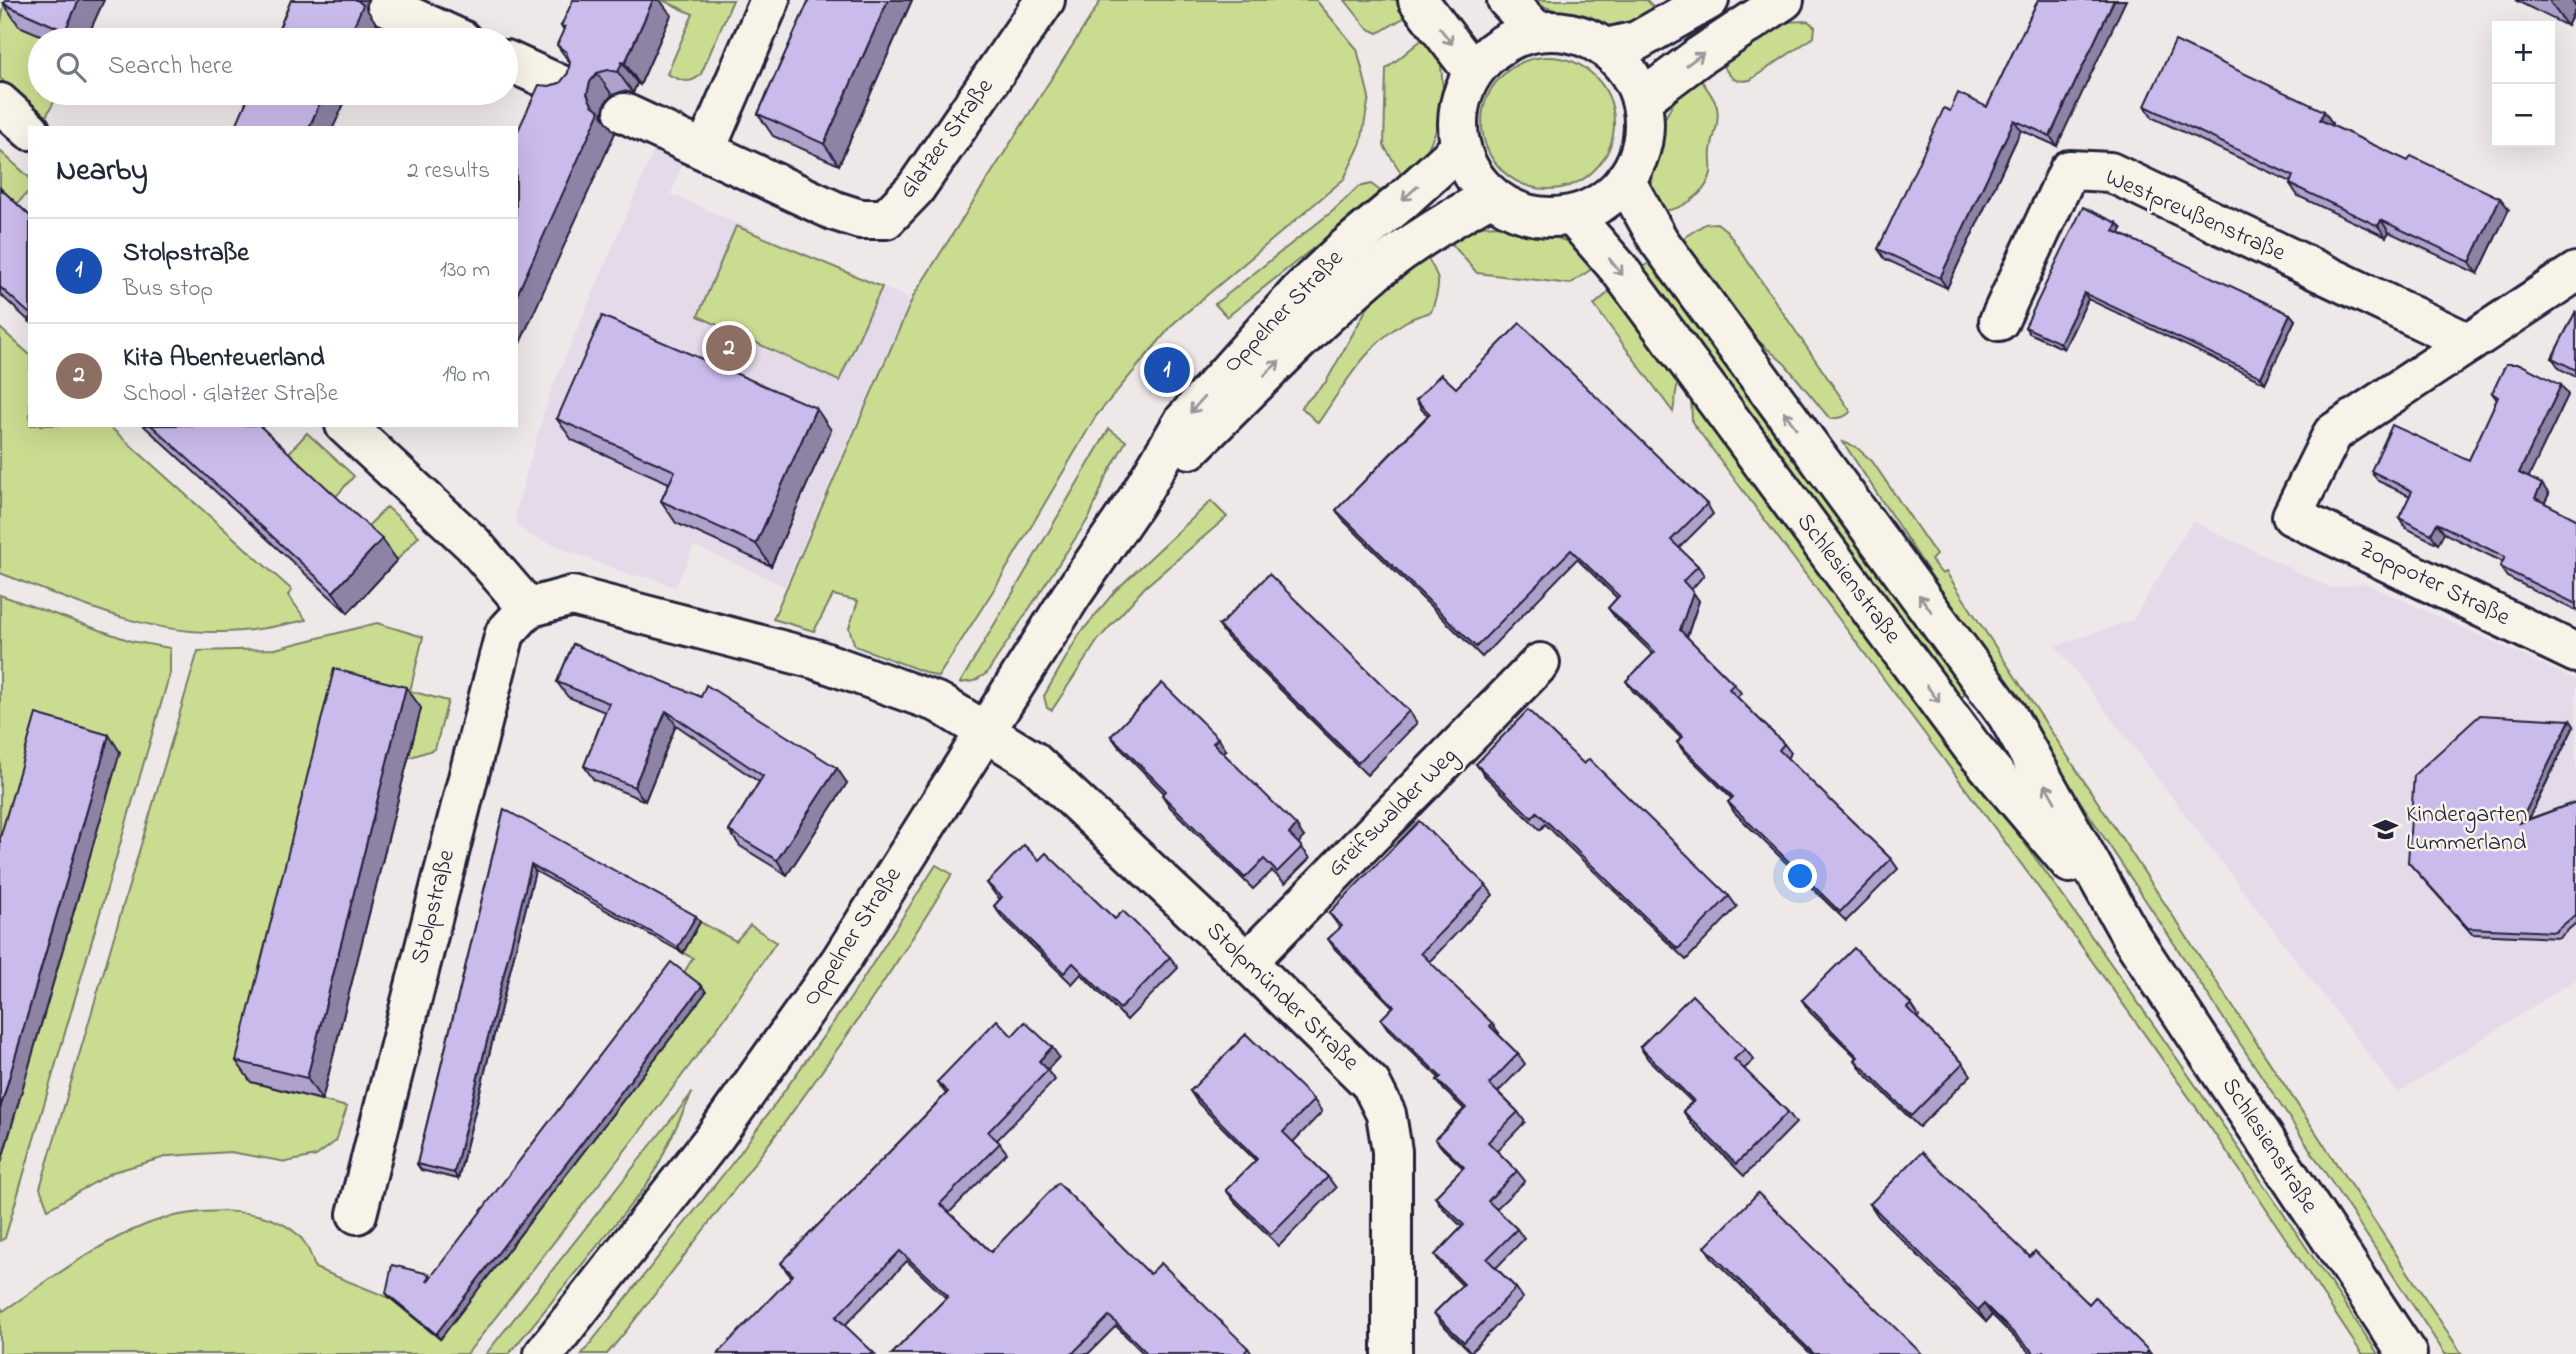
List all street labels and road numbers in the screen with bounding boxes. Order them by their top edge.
street label: Glatzer Straße [891,71,1003,207]
street label: Westpreußenstraße [2099,161,2291,271]
street label: Oppelner Straße [1216,242,1352,382]
street label: Schlesienstraße [1787,506,1909,652]
street label: Zoppoter Straße [2353,532,2516,636]
street label: Greifswalder Weg [1320,740,1466,886]
street label: Stolpstraße [403,846,465,968]
street label: Oppelner Straße [795,860,911,1014]
street label: Stolpmünder Straße [1197,914,1367,1080]
street label: Schlesienstraße [2212,1071,2326,1221]

